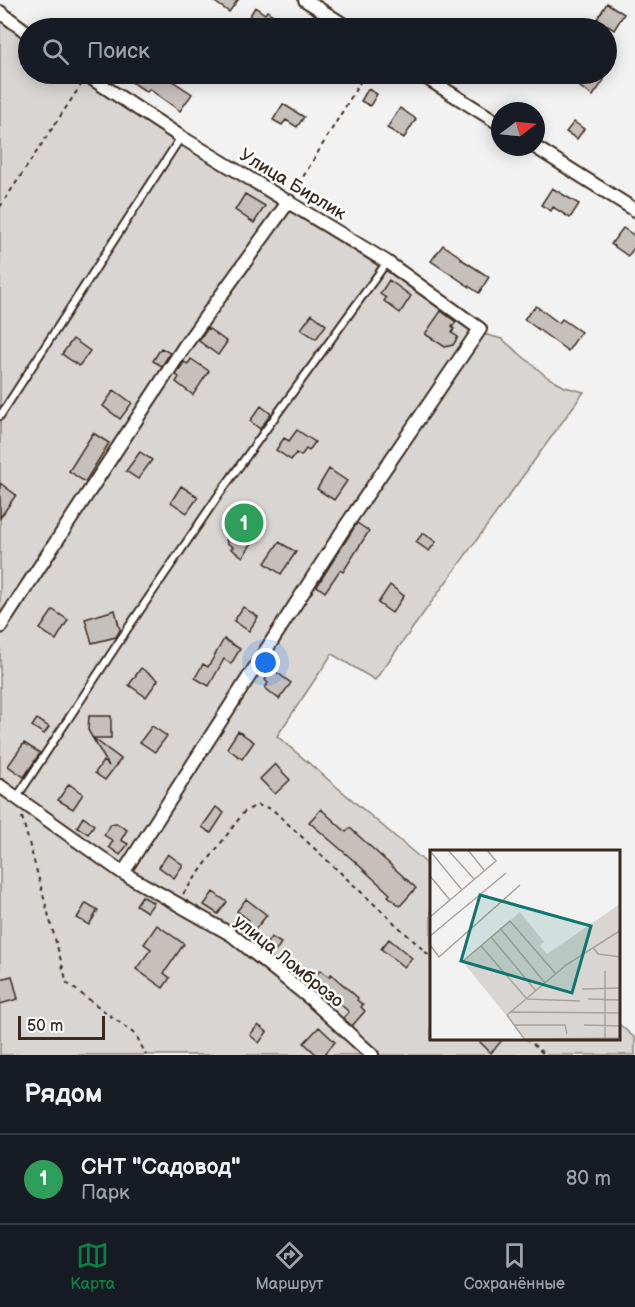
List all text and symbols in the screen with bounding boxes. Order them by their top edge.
search box [18,18,617,84]
icon: search [39,35,72,68]
text: Поиск [87,38,150,65]
north arrow [491,102,545,156]
street label: Улица Бирлик [236,144,350,225]
pin: 1 [224,500,264,546]
your location [251,648,280,677]
inset map [430,850,620,1040]
street label: улица Ломброзо [230,911,348,1012]
scale bar [18,1013,105,1040]
text: 50 m [27,1017,63,1036]
text: Рядом [24,1079,102,1110]
text: СНТ "Садовод" [81,1154,241,1181]
text: 1 [39,1167,48,1191]
text: 80 m [566,1167,611,1191]
text: Парк [81,1181,130,1205]
tab: Карта [70,1239,115,1294]
tab: Маршрут [255,1239,324,1294]
tab: Сохранённые [464,1239,565,1294]

